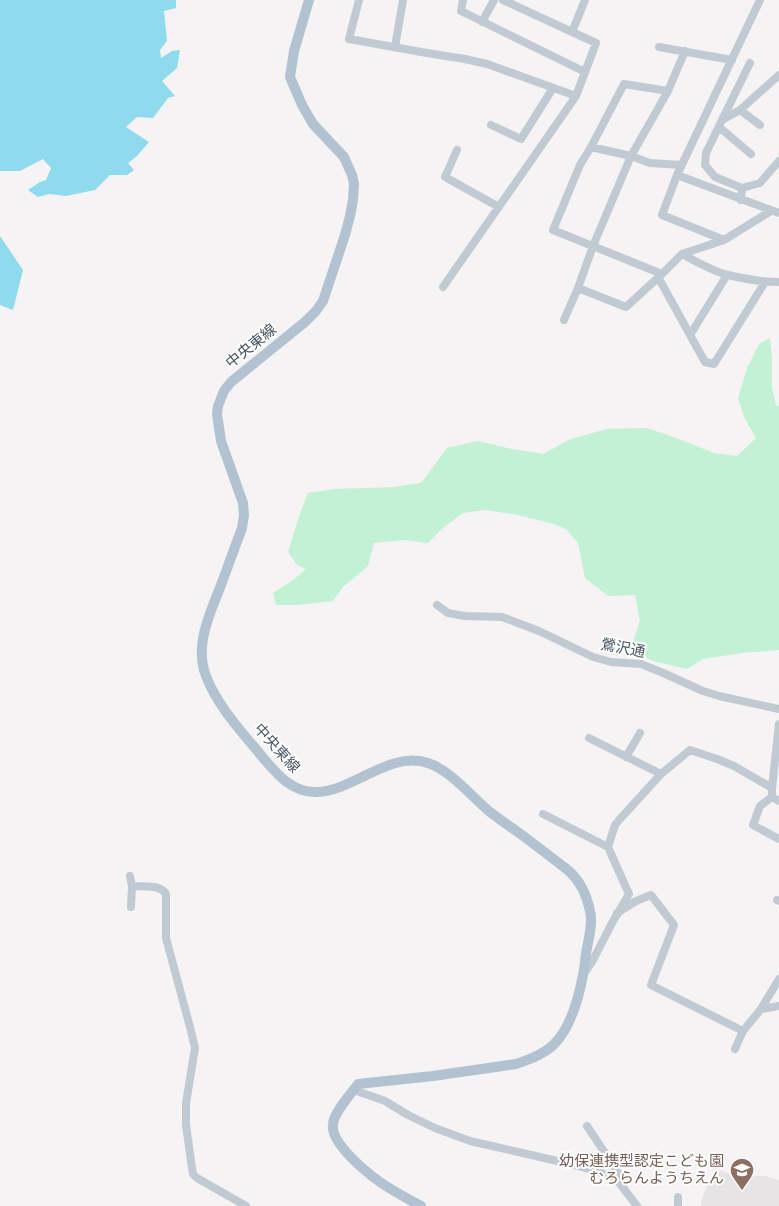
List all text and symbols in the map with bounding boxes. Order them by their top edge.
street label: 中央東線 [222,320,280,372]
street label: 鶯沢通 [599,635,647,661]
street label: 中央東線 [250,720,304,776]
place label: 幼保連携型認定こども園 むろらんようちえん [559,1152,724,1187]
school or university icon: 幼保連携型認定こども園 むろらんようちえん [729,1157,755,1191]

